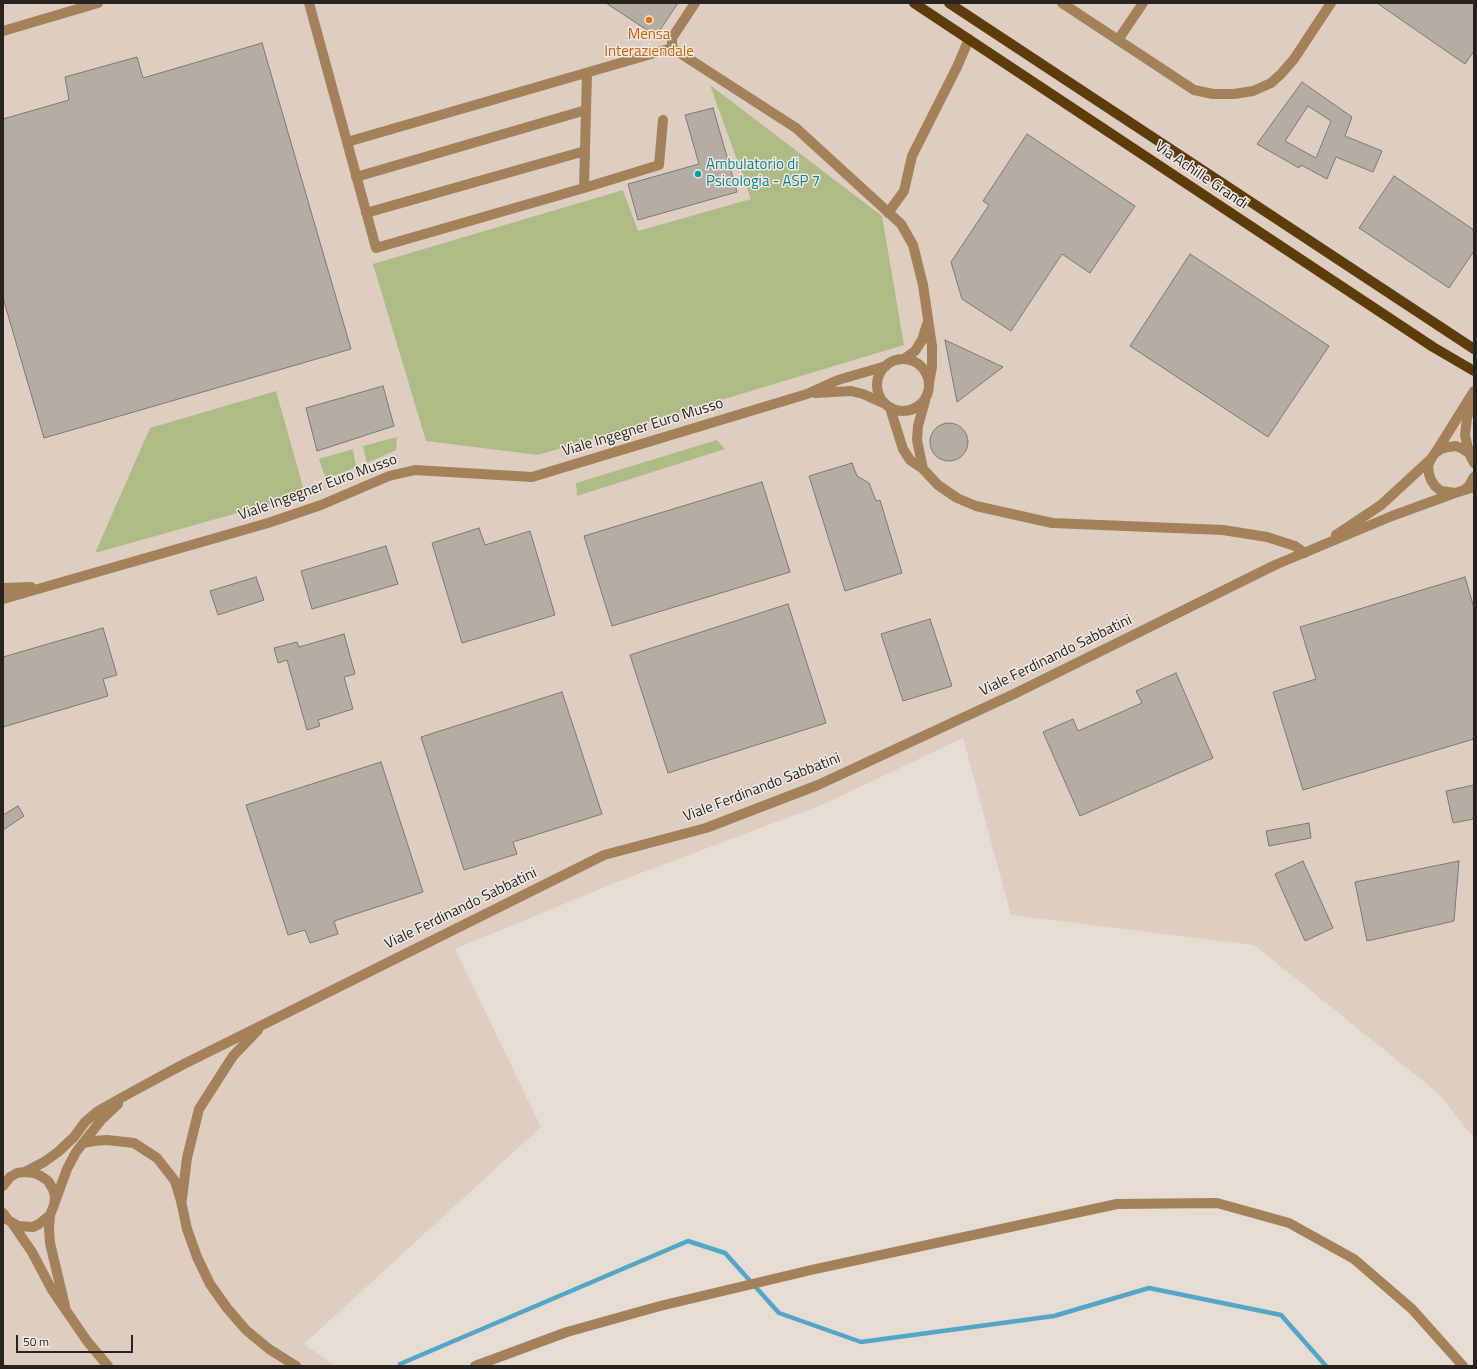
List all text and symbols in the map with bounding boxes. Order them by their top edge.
marker: Mensa Interaziendale [644,15,654,25]
place label: Mensa Interaziendale [604,26,694,61]
street label: Via Achille Grandi [1151,138,1251,214]
place label: Ambulatorio di Psicologia - ASP 7 [706,156,820,191]
marker: Ambulatorio di Psicologia - ASP 7 [693,169,703,179]
street label: Viale Ingegner Euro Musso [560,395,726,461]
street label: Viale Ingegner Euro Musso [236,451,400,525]
street label: Viale Ferdinando Sabbatini [977,611,1135,701]
street label: Viale Ferdinando Sabbatini [681,750,843,826]
street label: Viale Ferdinando Sabbatini [382,864,540,954]
scale bar [18,1327,135,1353]
text: 50 m [23,1332,49,1351]

